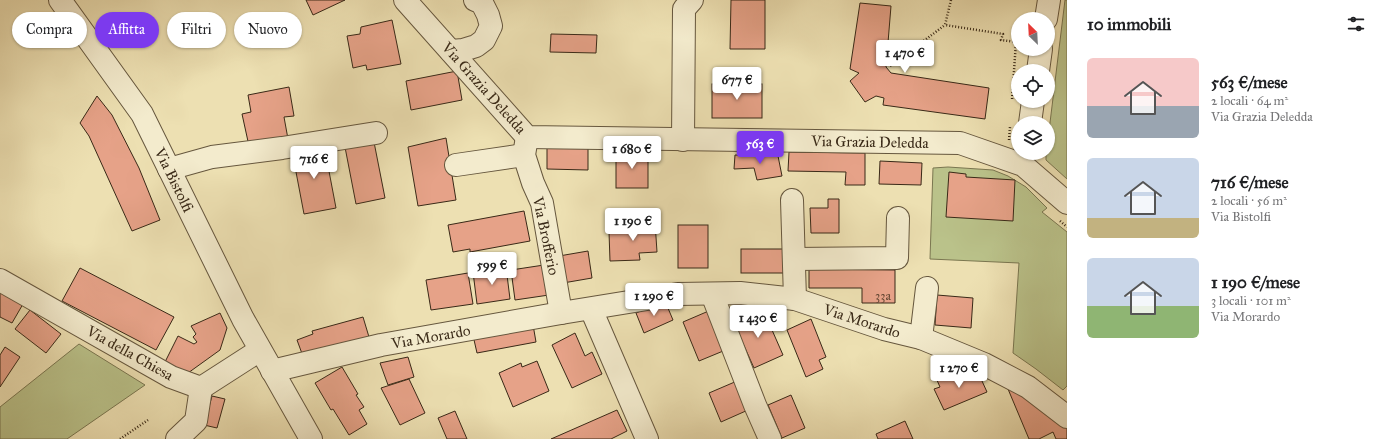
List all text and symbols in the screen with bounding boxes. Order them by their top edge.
chip: Compra [12,12,87,48]
chip: Affitta [95,12,159,48]
chip: Filtri [167,12,226,48]
chip: Nuovo [234,12,302,48]
north arrow [1011,12,1055,56]
map controls [1011,12,1055,160]
icon: filters [1345,13,1367,35]
text: 10 immobili [1087,14,1171,35]
street label: Via Grazia Deledda [437,38,530,138]
pin: 1 470 € [868,40,942,74]
text: 1 470 € [885,45,925,61]
button: locate [1011,64,1055,108]
pin: 677 € [709,67,765,101]
text: 677 € [721,72,753,88]
text: 563 €/mese [1211,72,1288,93]
icon: home [1119,74,1167,122]
text: 2 locali · 64 m² [1211,93,1288,109]
text: Via Grazia Deledda [1211,109,1313,125]
button: layers [1011,116,1055,160]
pin: 563 € [732,131,788,165]
street label: Via Grazia Deledda [810,132,930,152]
pin: 1 680 € [595,136,669,170]
text: 563 € [746,136,774,152]
text: 1 680 € [612,141,652,157]
street label: Via Bistolfi [150,144,197,215]
pin: 716 € [286,146,342,180]
text: 716 € [299,151,329,167]
text: 716 €/mese [1211,172,1289,193]
icon: home [1119,174,1167,222]
text: 2 locali · 56 m² [1211,193,1287,209]
street label: Via Brofferio [529,194,563,277]
pin: 1 190 € [596,208,670,242]
text: Via Bistolfi [1211,209,1271,225]
text: 1 190 € [614,213,652,229]
pin: 599 € [464,252,520,286]
text: 599 € [477,257,507,273]
text: 1 190 €/mese [1211,272,1300,293]
icon: home [1119,274,1167,322]
pin: 1 290 € [617,283,691,317]
text: 1 290 € [634,288,674,304]
house number: 33a [875,288,891,304]
text: 3 locali · 101 m² [1211,293,1291,309]
street label: Via Morardo [820,300,903,342]
pin: 1 430 € [721,305,795,339]
text: Via Morardo [1211,309,1280,325]
text: 1 430 € [739,310,777,326]
street label: Via della Chiesa [83,321,177,385]
street label: Via Morardo [389,321,472,353]
pin: 1 270 € [922,355,996,389]
text: 1 270 € [939,360,979,376]

